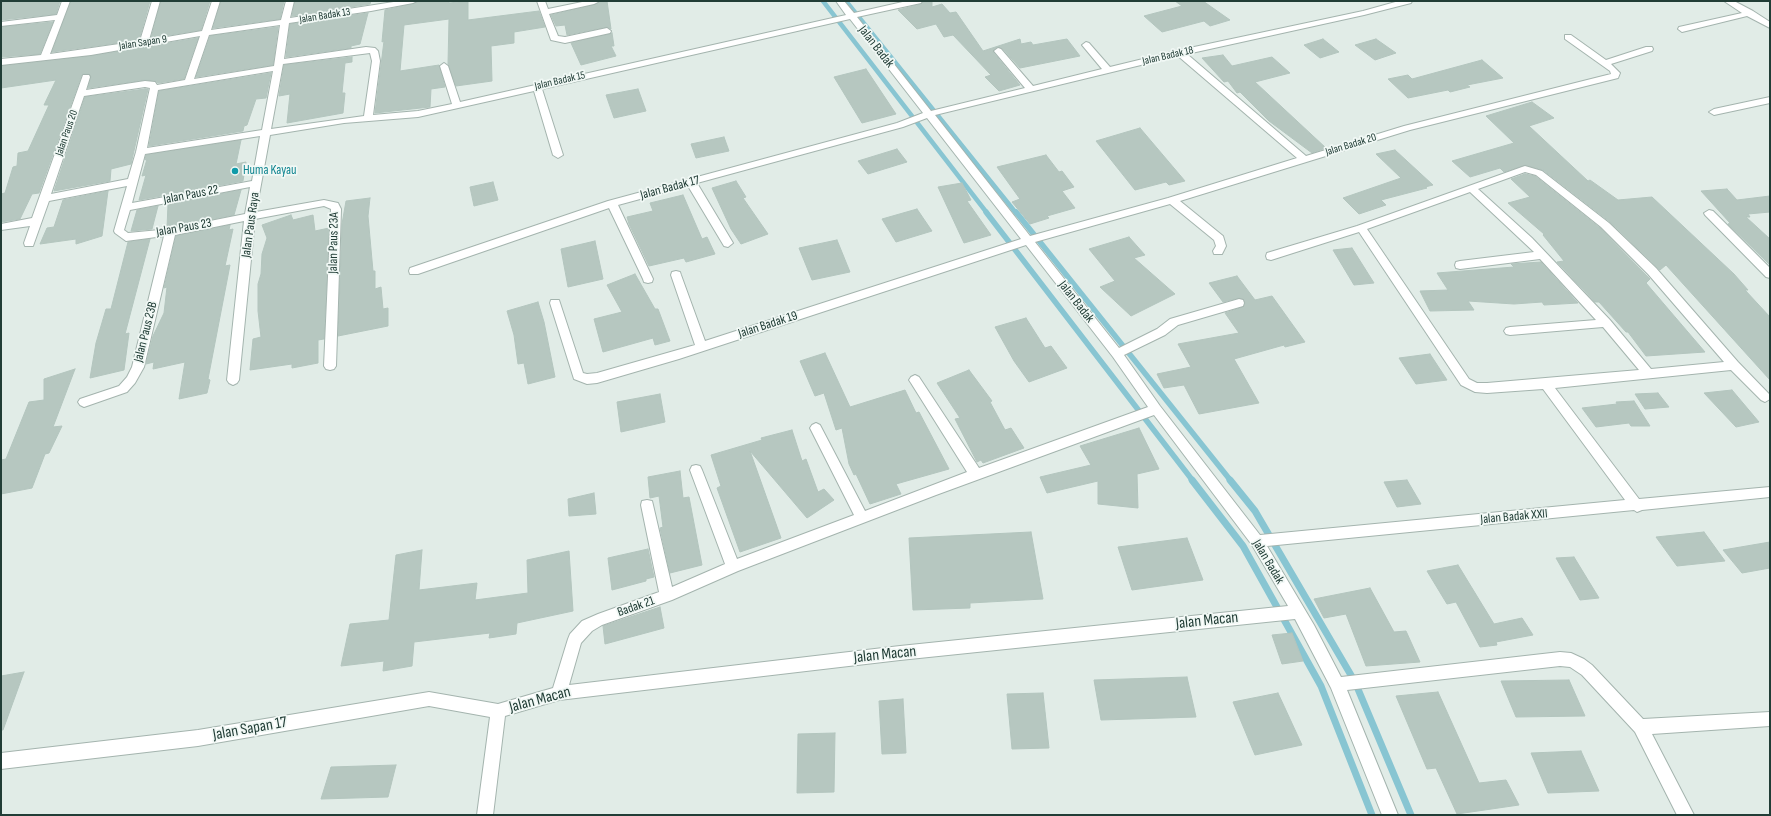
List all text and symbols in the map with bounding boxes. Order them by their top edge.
street label: Jalan Badak 13 [298,5,352,27]
street label: Jalan Badak [855,23,897,71]
street label: Jalan Sapan 9 [118,33,168,53]
street label: Jalan Badak 18 [1141,44,1195,68]
street label: Jalan Badak 15 [533,69,587,93]
street label: Jalan Paus 20 [53,108,81,158]
street label: Jalan Badak 20 [1324,131,1378,159]
place label: Huma Kayau [243,163,296,179]
marker: Huma Kayau [230,166,240,176]
street label: Jalan Badak 17 [639,173,701,203]
street label: Jalan Paus 22 [162,182,220,208]
street label: Jalan Paus Raya [239,191,263,259]
street label: Jalan Paus 23A [326,212,342,274]
street label: Jalan Paus 23 [155,215,213,241]
street label: Jalan Badak [1055,278,1097,326]
street label: Jalan Paus 23B [131,300,161,364]
street label: Jalan Badak 19 [736,308,800,342]
street label: Jalan Badak XXII [1480,506,1548,528]
street label: Jalan Badak [1249,537,1287,587]
street label: Badak 21 [615,593,657,621]
street label: Jalan Macan [1175,608,1239,634]
street label: Jalan Macan [853,642,917,668]
street label: Jalan Macan [507,683,573,717]
street label: Jalan Sapan 17 [211,713,289,745]

